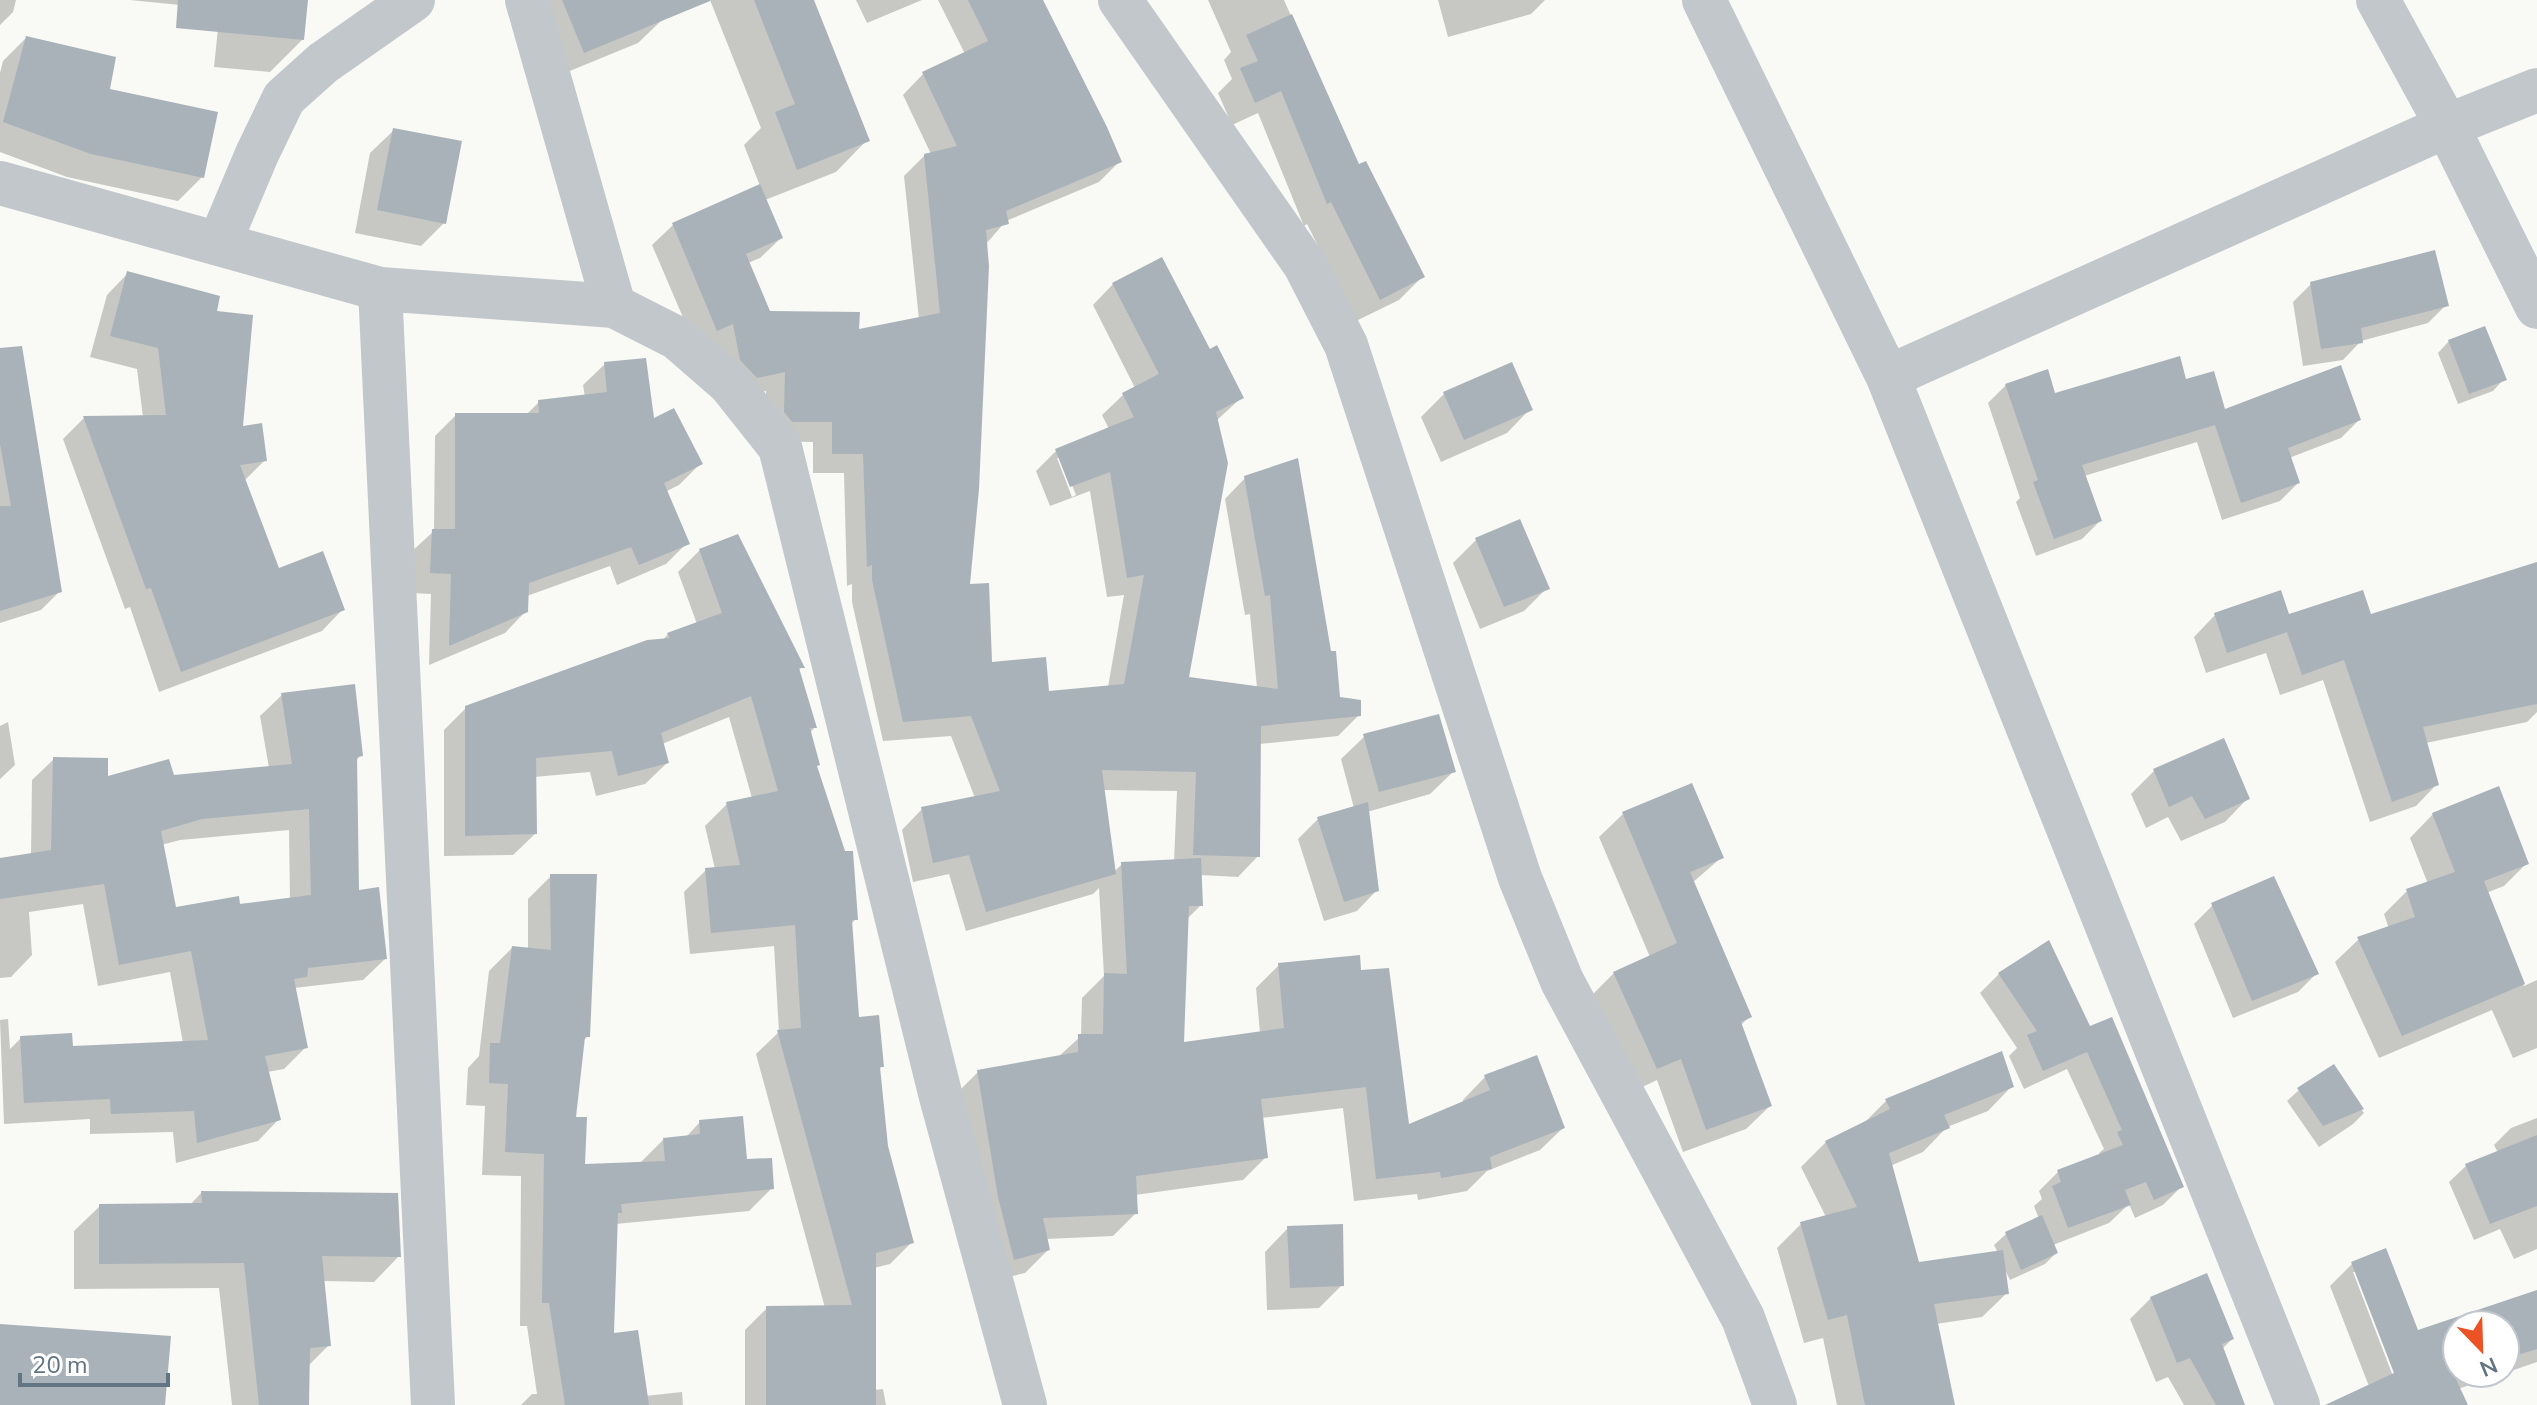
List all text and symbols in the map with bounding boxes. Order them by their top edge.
north arrow [2441,1309,2521,1389]
scale bar [20,1337,168,1387]
text: 20 m [32,1349,88,1381]
text: N [2475,1349,2502,1384]

